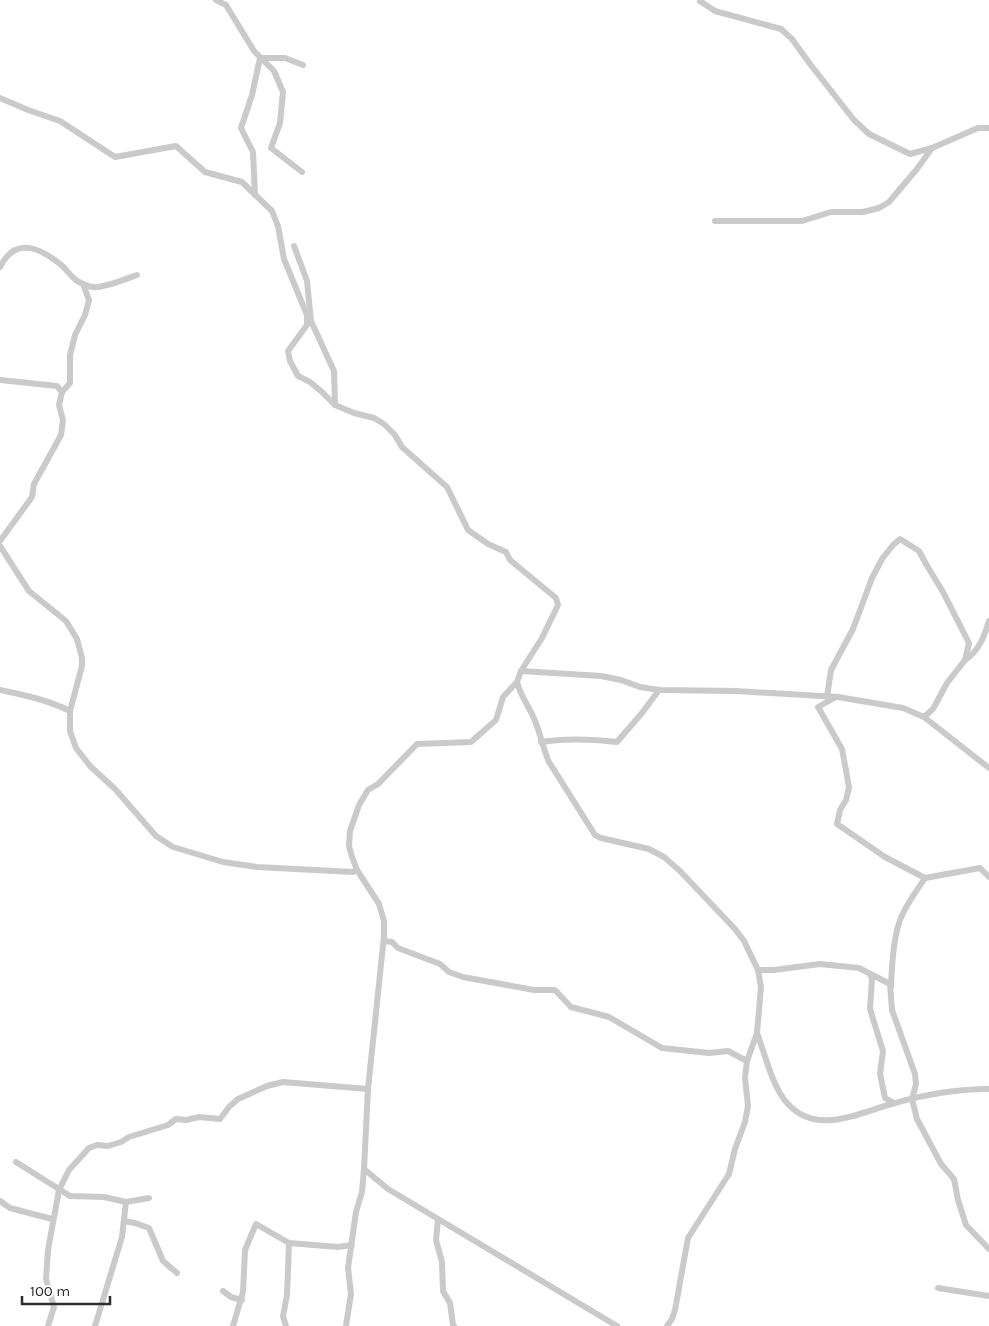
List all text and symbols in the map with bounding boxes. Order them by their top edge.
scale bar [22,1274,110,1306]
text: 100 m [30,1282,70,1300]

